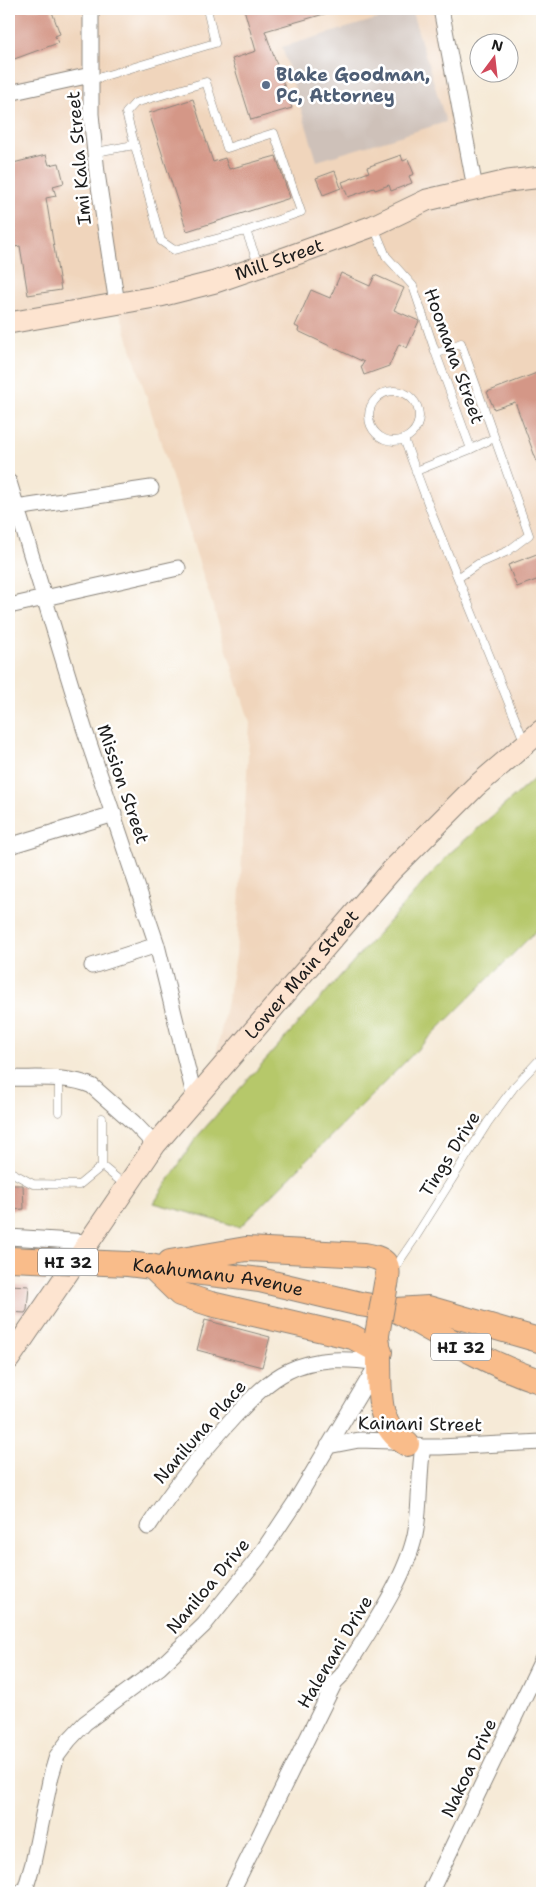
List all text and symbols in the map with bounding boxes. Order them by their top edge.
north arrow [468,32,518,82]
text: N [490,35,505,56]
place label: Blake Goodman, PC, Attorney [276,63,430,108]
marker: Blake Goodman, PC, Attorney [260,79,272,91]
street label: Imi Kala Street [61,90,97,226]
street label: Mill Street [232,233,327,286]
street label: Hoomana Street [418,285,490,427]
street label: Mission Street [91,721,155,847]
street label: Lower Main Street [239,905,364,1044]
street label: Tings Drive [414,1107,486,1201]
road number: HI 32 [38,1248,98,1276]
street label: Kaahumanu Avenue [131,1253,306,1302]
road number: HI 32 [431,1334,491,1360]
street label: Naniluna Place [148,1375,252,1489]
street label: Kainani Street [358,1411,482,1437]
street label: Naniloa Drive [161,1533,255,1639]
street label: Halenani Drive [292,1591,378,1713]
street label: Nakoa Drive [436,1715,502,1821]

